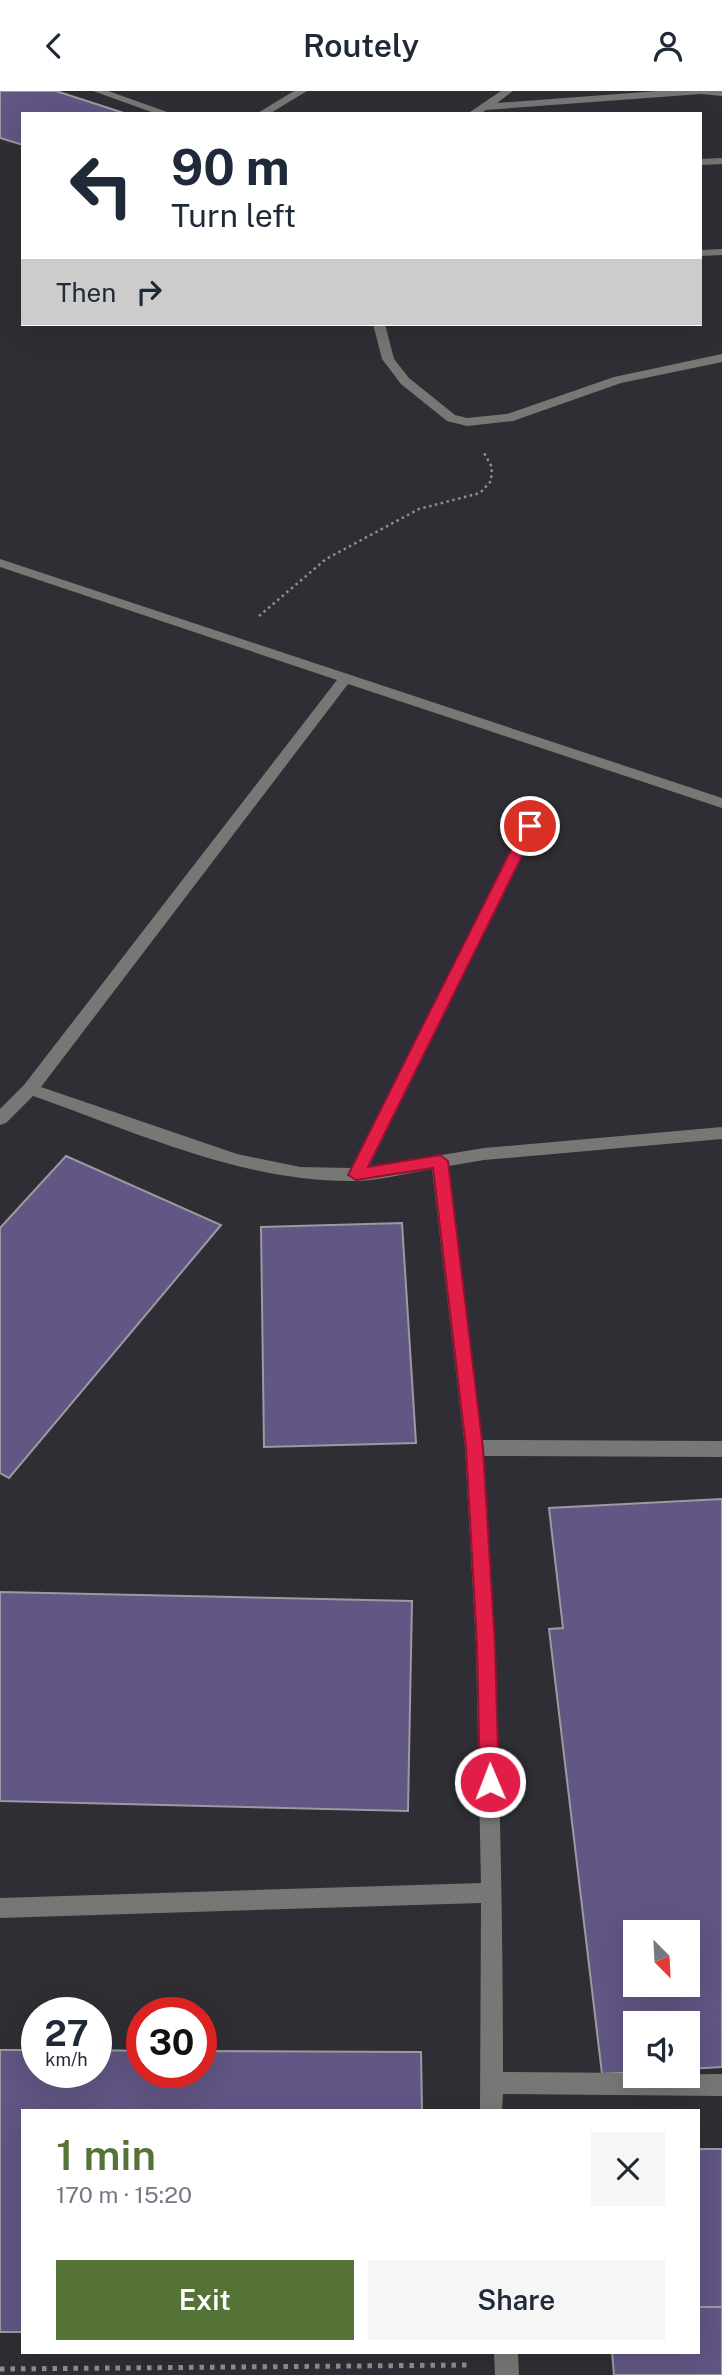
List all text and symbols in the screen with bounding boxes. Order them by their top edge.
icon: back [35,27,73,65]
text: Routely [303,27,419,64]
icon: person [649,27,687,65]
text: 90 m [171,138,290,196]
icon: left [56,140,147,231]
text: Turn left [171,197,296,234]
icon: right [130,273,168,311]
text: Then [56,277,116,308]
pin [500,796,560,856]
icon: arrive [511,807,549,845]
position arrow [453,1745,527,1819]
north arrow [623,1920,700,1997]
map controls [623,1920,700,2088]
speed limit sign: 30 [126,1997,217,2088]
button: sound [623,2011,700,2088]
text: 27 [44,2013,89,2054]
text: km/h [45,2049,88,2070]
text: 1 min [56,2130,156,2179]
button: close [591,2132,665,2206]
text: 170 m · 15:20 [56,2181,192,2208]
button: Exit [56,2260,354,2340]
button: Share [368,2260,665,2340]

